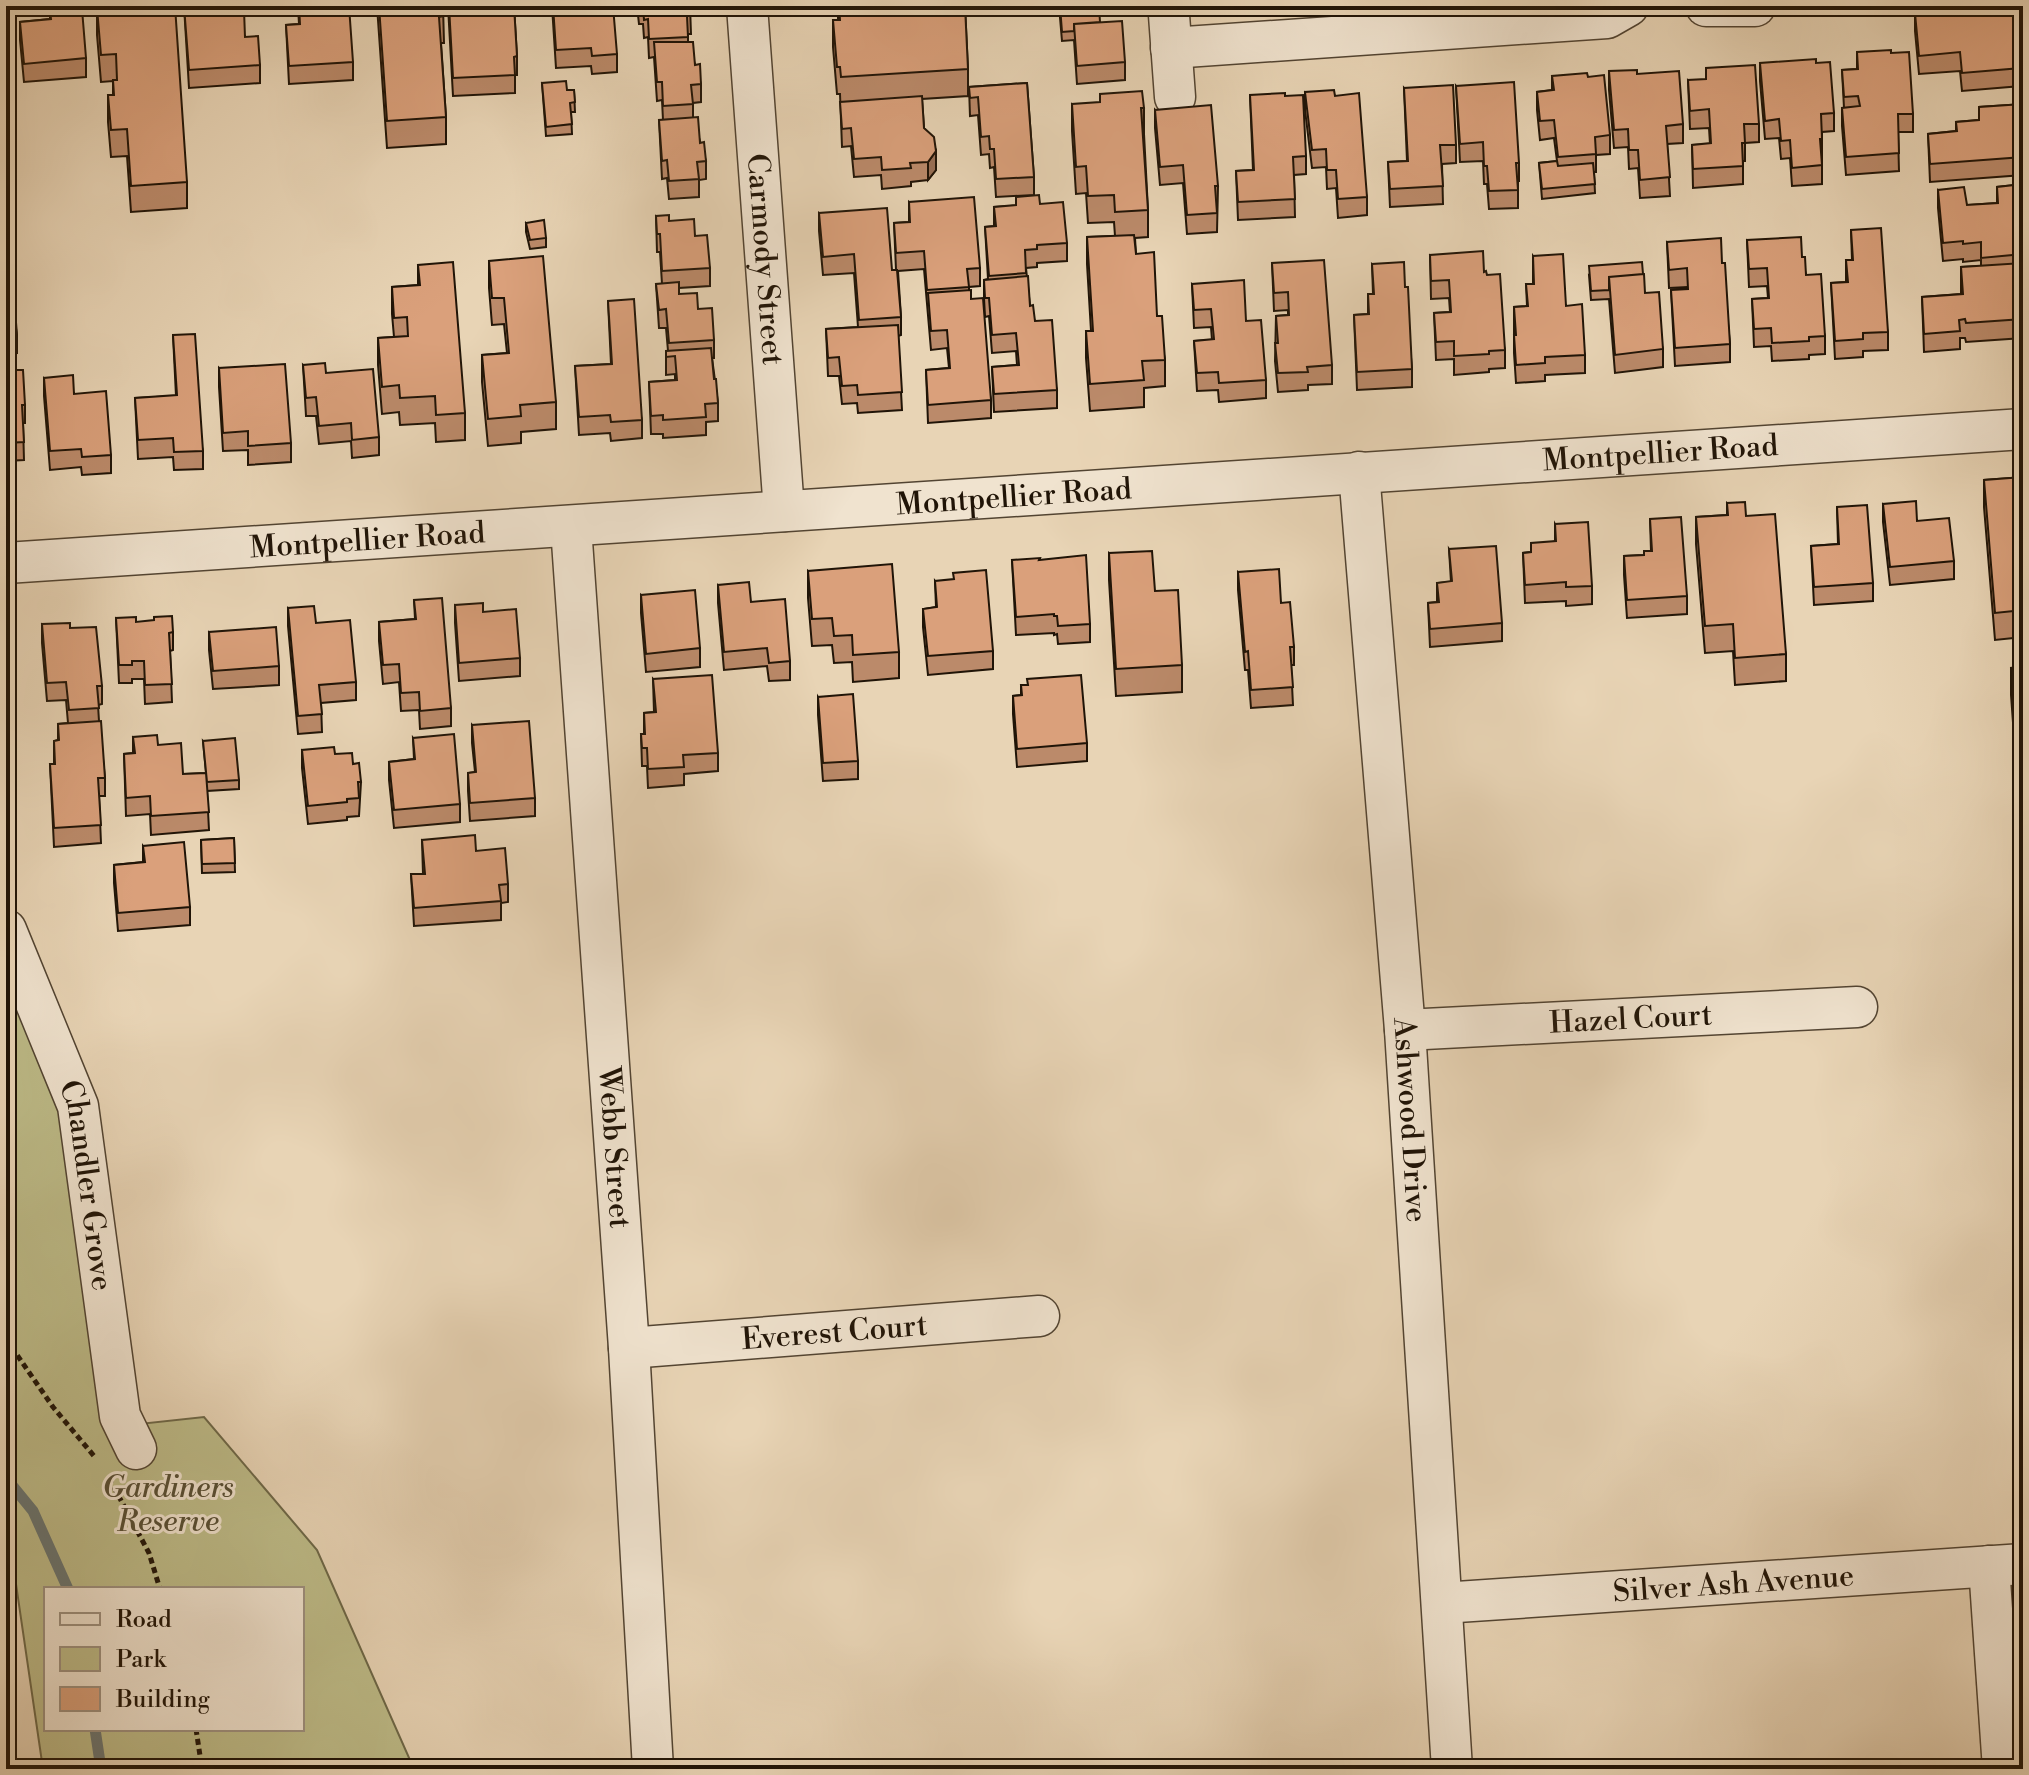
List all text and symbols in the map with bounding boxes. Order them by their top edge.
street label: Carmody Street [738,152,791,367]
street label: Montpellier Road [1541,427,1779,481]
street label: Montpellier Road [895,470,1133,524]
street label: Montpellier Road [248,514,486,567]
street label: Hazel Court [1548,996,1713,1043]
street label: Ashwood Drive [1384,1015,1435,1224]
street label: Webb Street [589,1064,639,1230]
street label: Chandler Grove [49,1075,121,1293]
street label: Everest Court [740,1307,929,1359]
park label: Gardiners Reserve [102,1469,234,1541]
street label: Silver Ash Avenue [1612,1557,1855,1611]
legend [44,1587,304,1731]
text: Road [116,1605,172,1635]
text: Park [116,1645,167,1675]
text: Building [115,1685,210,1715]

